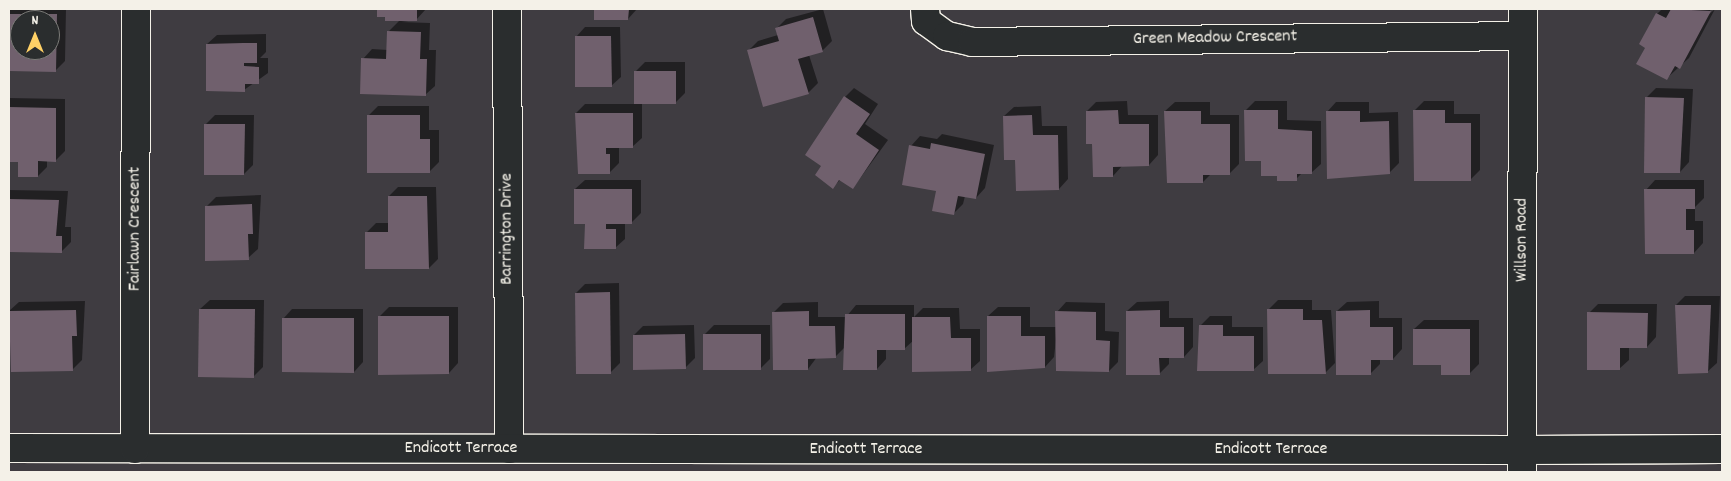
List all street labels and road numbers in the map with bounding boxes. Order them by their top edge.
street label: Green Meadow Crescent [1133,27,1297,51]
street label: Fairlawn Crescent [125,167,147,291]
street label: Barrington Drive [497,173,519,285]
street label: Willson Road [1512,198,1534,282]
street label: Endicott Terrace [405,438,517,460]
street label: Endicott Terrace [810,439,922,461]
street label: Endicott Terrace [1215,439,1327,461]

